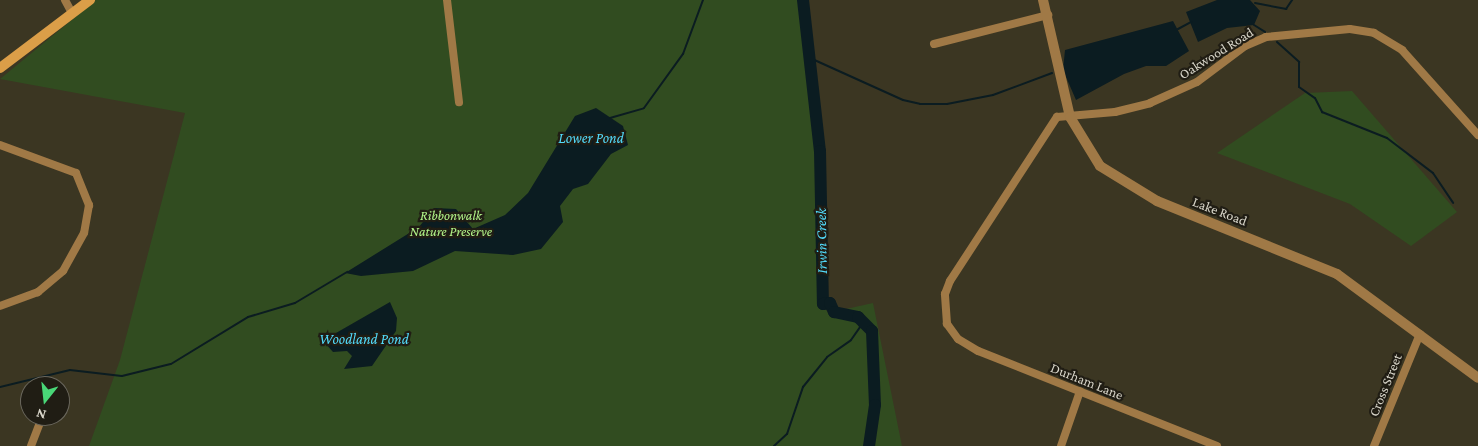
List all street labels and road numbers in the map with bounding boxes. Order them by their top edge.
street label: Oakwood Road [1176,23,1256,83]
street label: Lake Road [1190,193,1250,229]
street label: Cross Street [1365,351,1405,419]
street label: Durham Lane [1048,359,1126,403]

